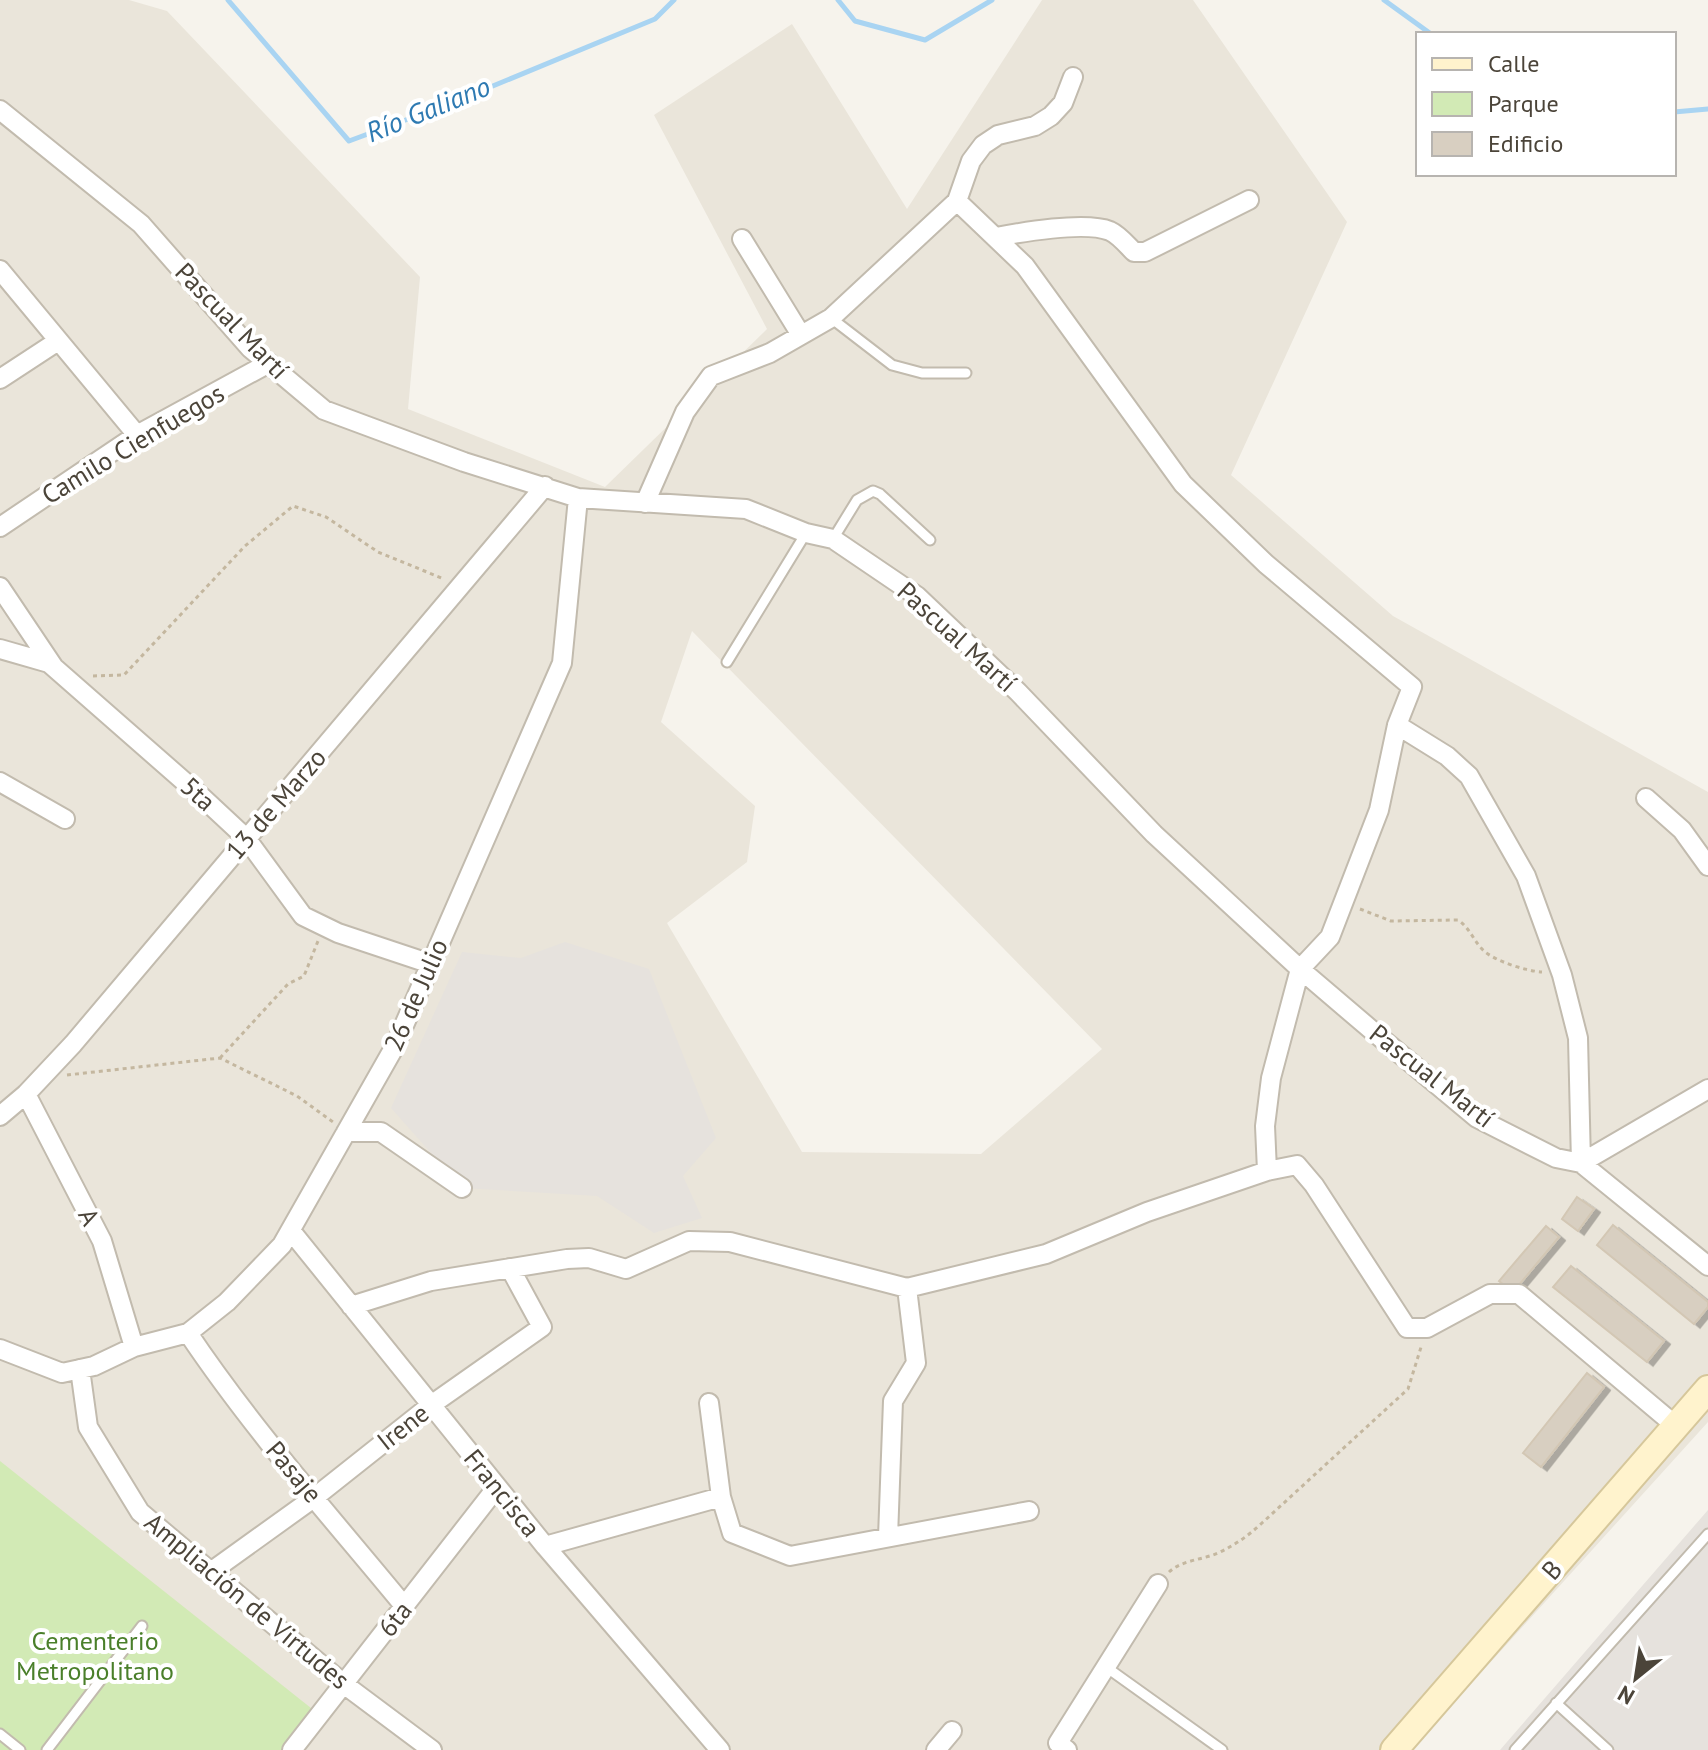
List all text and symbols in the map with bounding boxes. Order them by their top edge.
legend [1416,32,1676,176]
text: Calle [1488,48,1539,79]
water label: Río Galiano [360,67,496,150]
text: Parque [1488,88,1559,119]
text: Edificio [1488,128,1563,159]
street label: Pascual Martí [169,255,296,386]
street label: Camilo Cienfuegos [35,376,230,511]
street label: Pascual Martí [891,574,1024,699]
street label: 13 de Marzo [218,741,333,866]
street label: 5ta [174,769,223,818]
street label: 26 de Julio [376,934,455,1056]
street label: Pascual Martí [1363,1017,1501,1135]
street label: A [71,1203,108,1231]
street label: Irene [370,1396,435,1457]
street label: Pasaje [259,1434,330,1509]
street label: Francisca [457,1442,548,1543]
street label: Ampliación de Virtudes [138,1505,356,1696]
street label: B [1534,1553,1569,1586]
street label: 6ta [371,1594,419,1643]
park label: Cementerio Metropolitano [16,1624,174,1687]
north arrow [1596,1638,1676,1718]
text: N [1613,1680,1639,1711]

